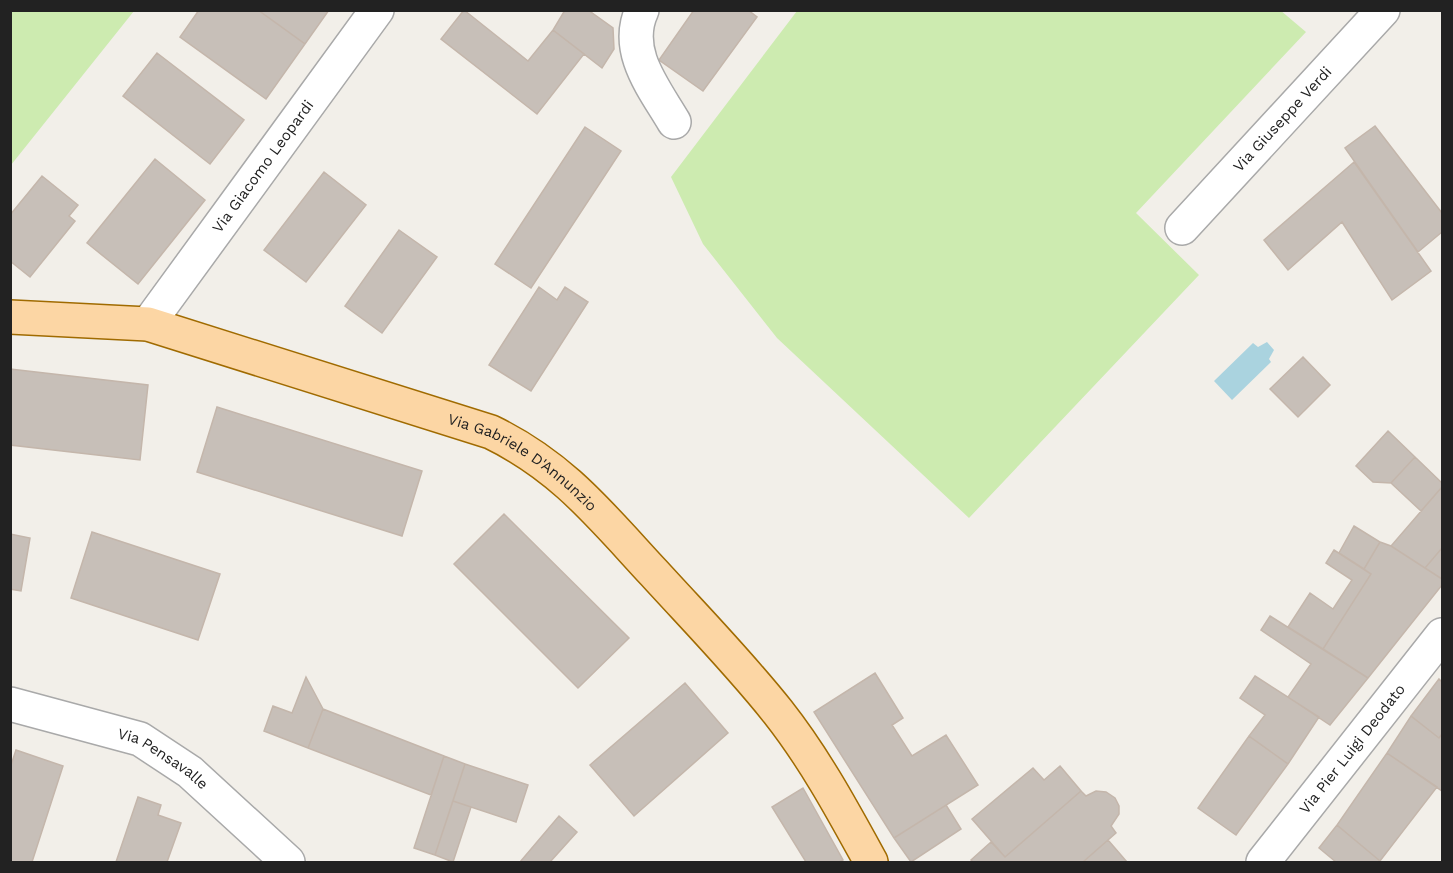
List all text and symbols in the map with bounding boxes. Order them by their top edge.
street label: Via Giuseppe Verdi [1229,63,1335,176]
street label: Via Giacomo Leopardi [209,97,317,236]
street label: Via Gabriele D'Annunzio [446,410,601,515]
street label: Via Pier Luigi Deodato [1295,680,1409,817]
street label: Via Pensavalle [116,724,212,793]

